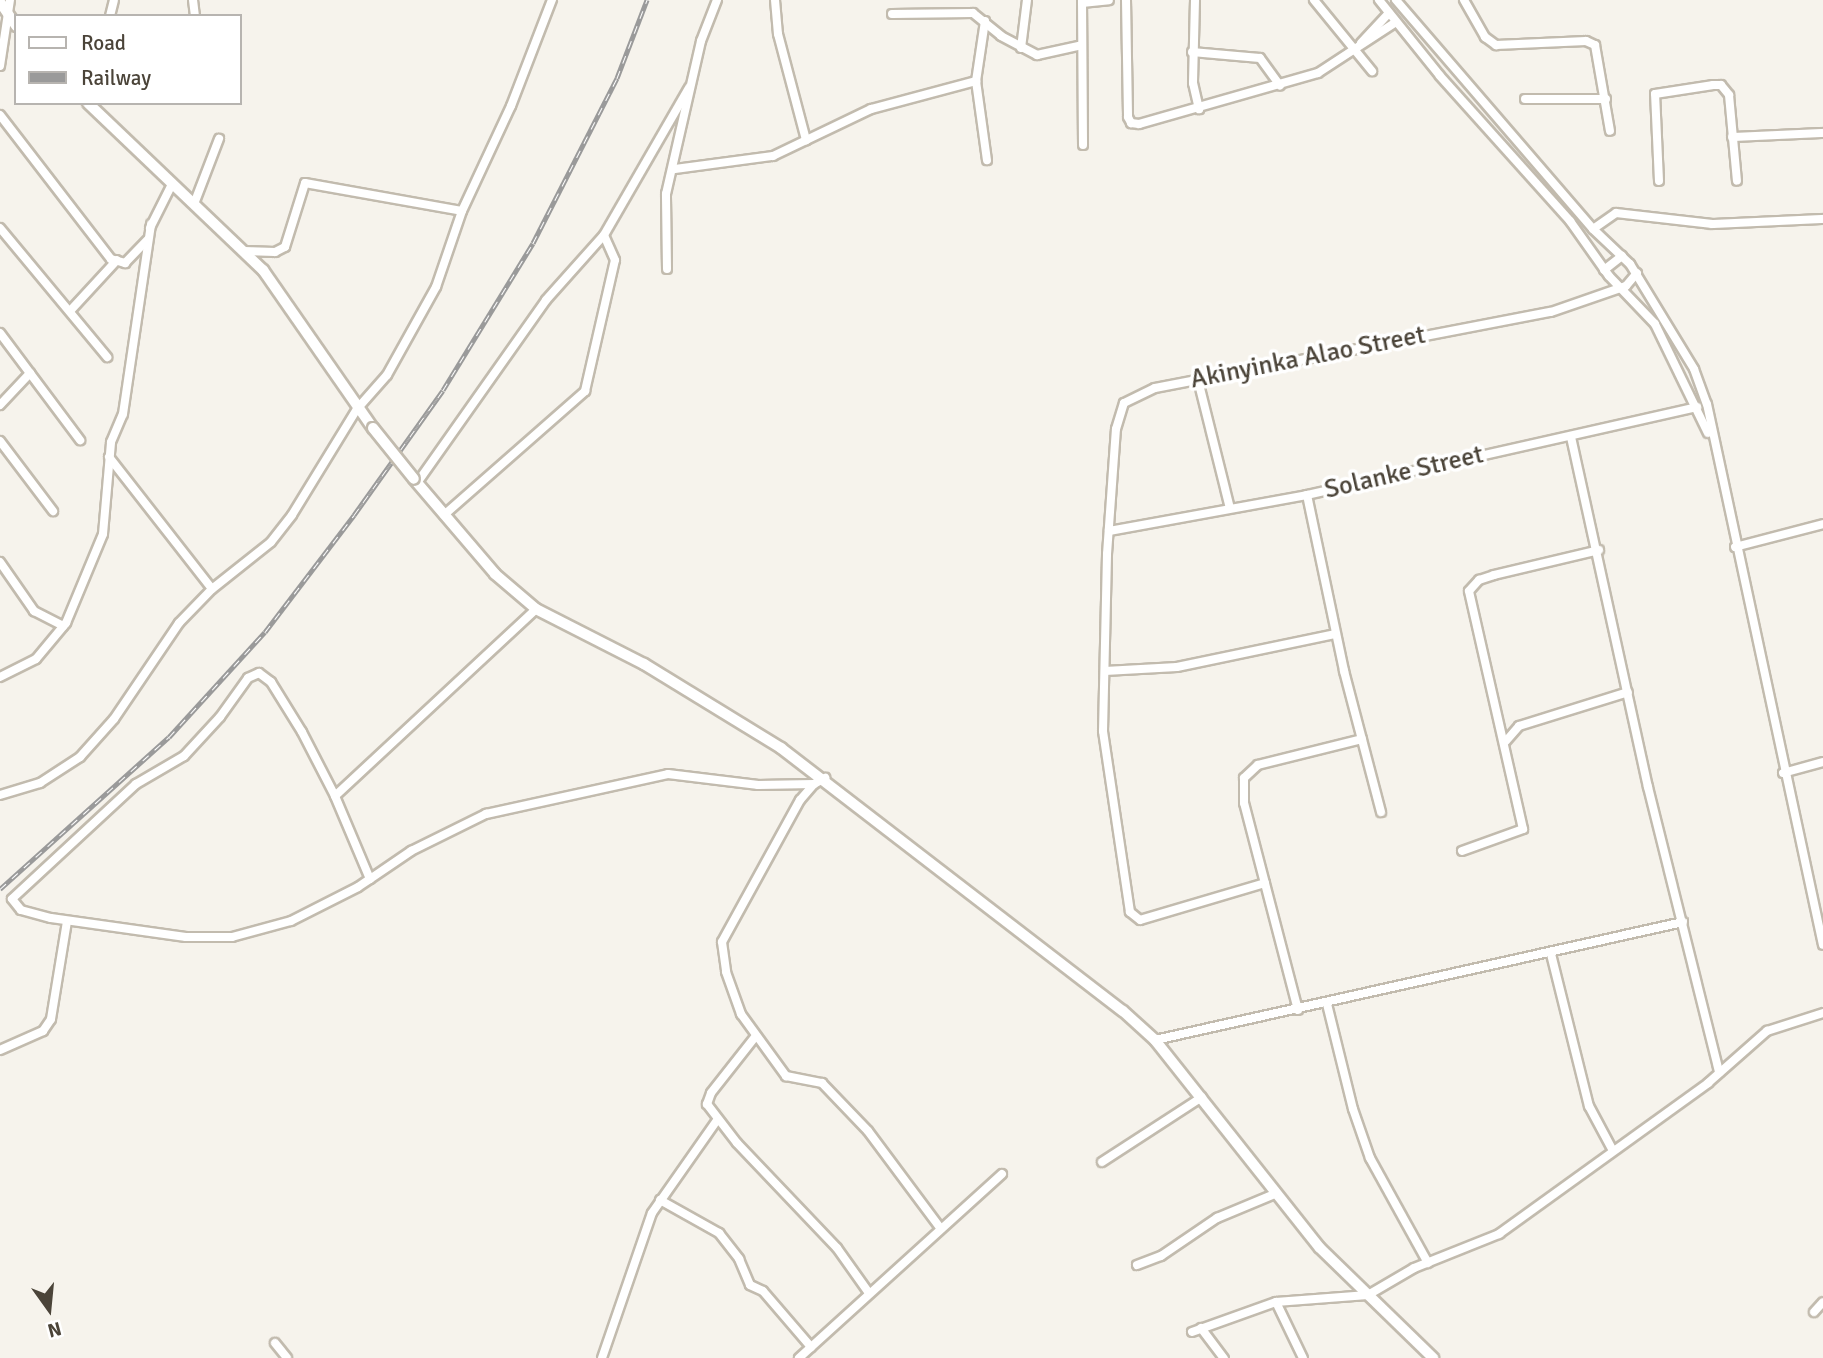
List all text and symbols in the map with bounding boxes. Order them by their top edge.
legend [14,14,242,105]
text: Road [81,30,126,56]
text: Railway [81,65,151,91]
street label: Akinyinka Alao Street [1188,320,1428,396]
street label: Solanke Street [1322,440,1486,506]
north arrow [14,1274,84,1344]
text: N [45,1316,64,1343]

